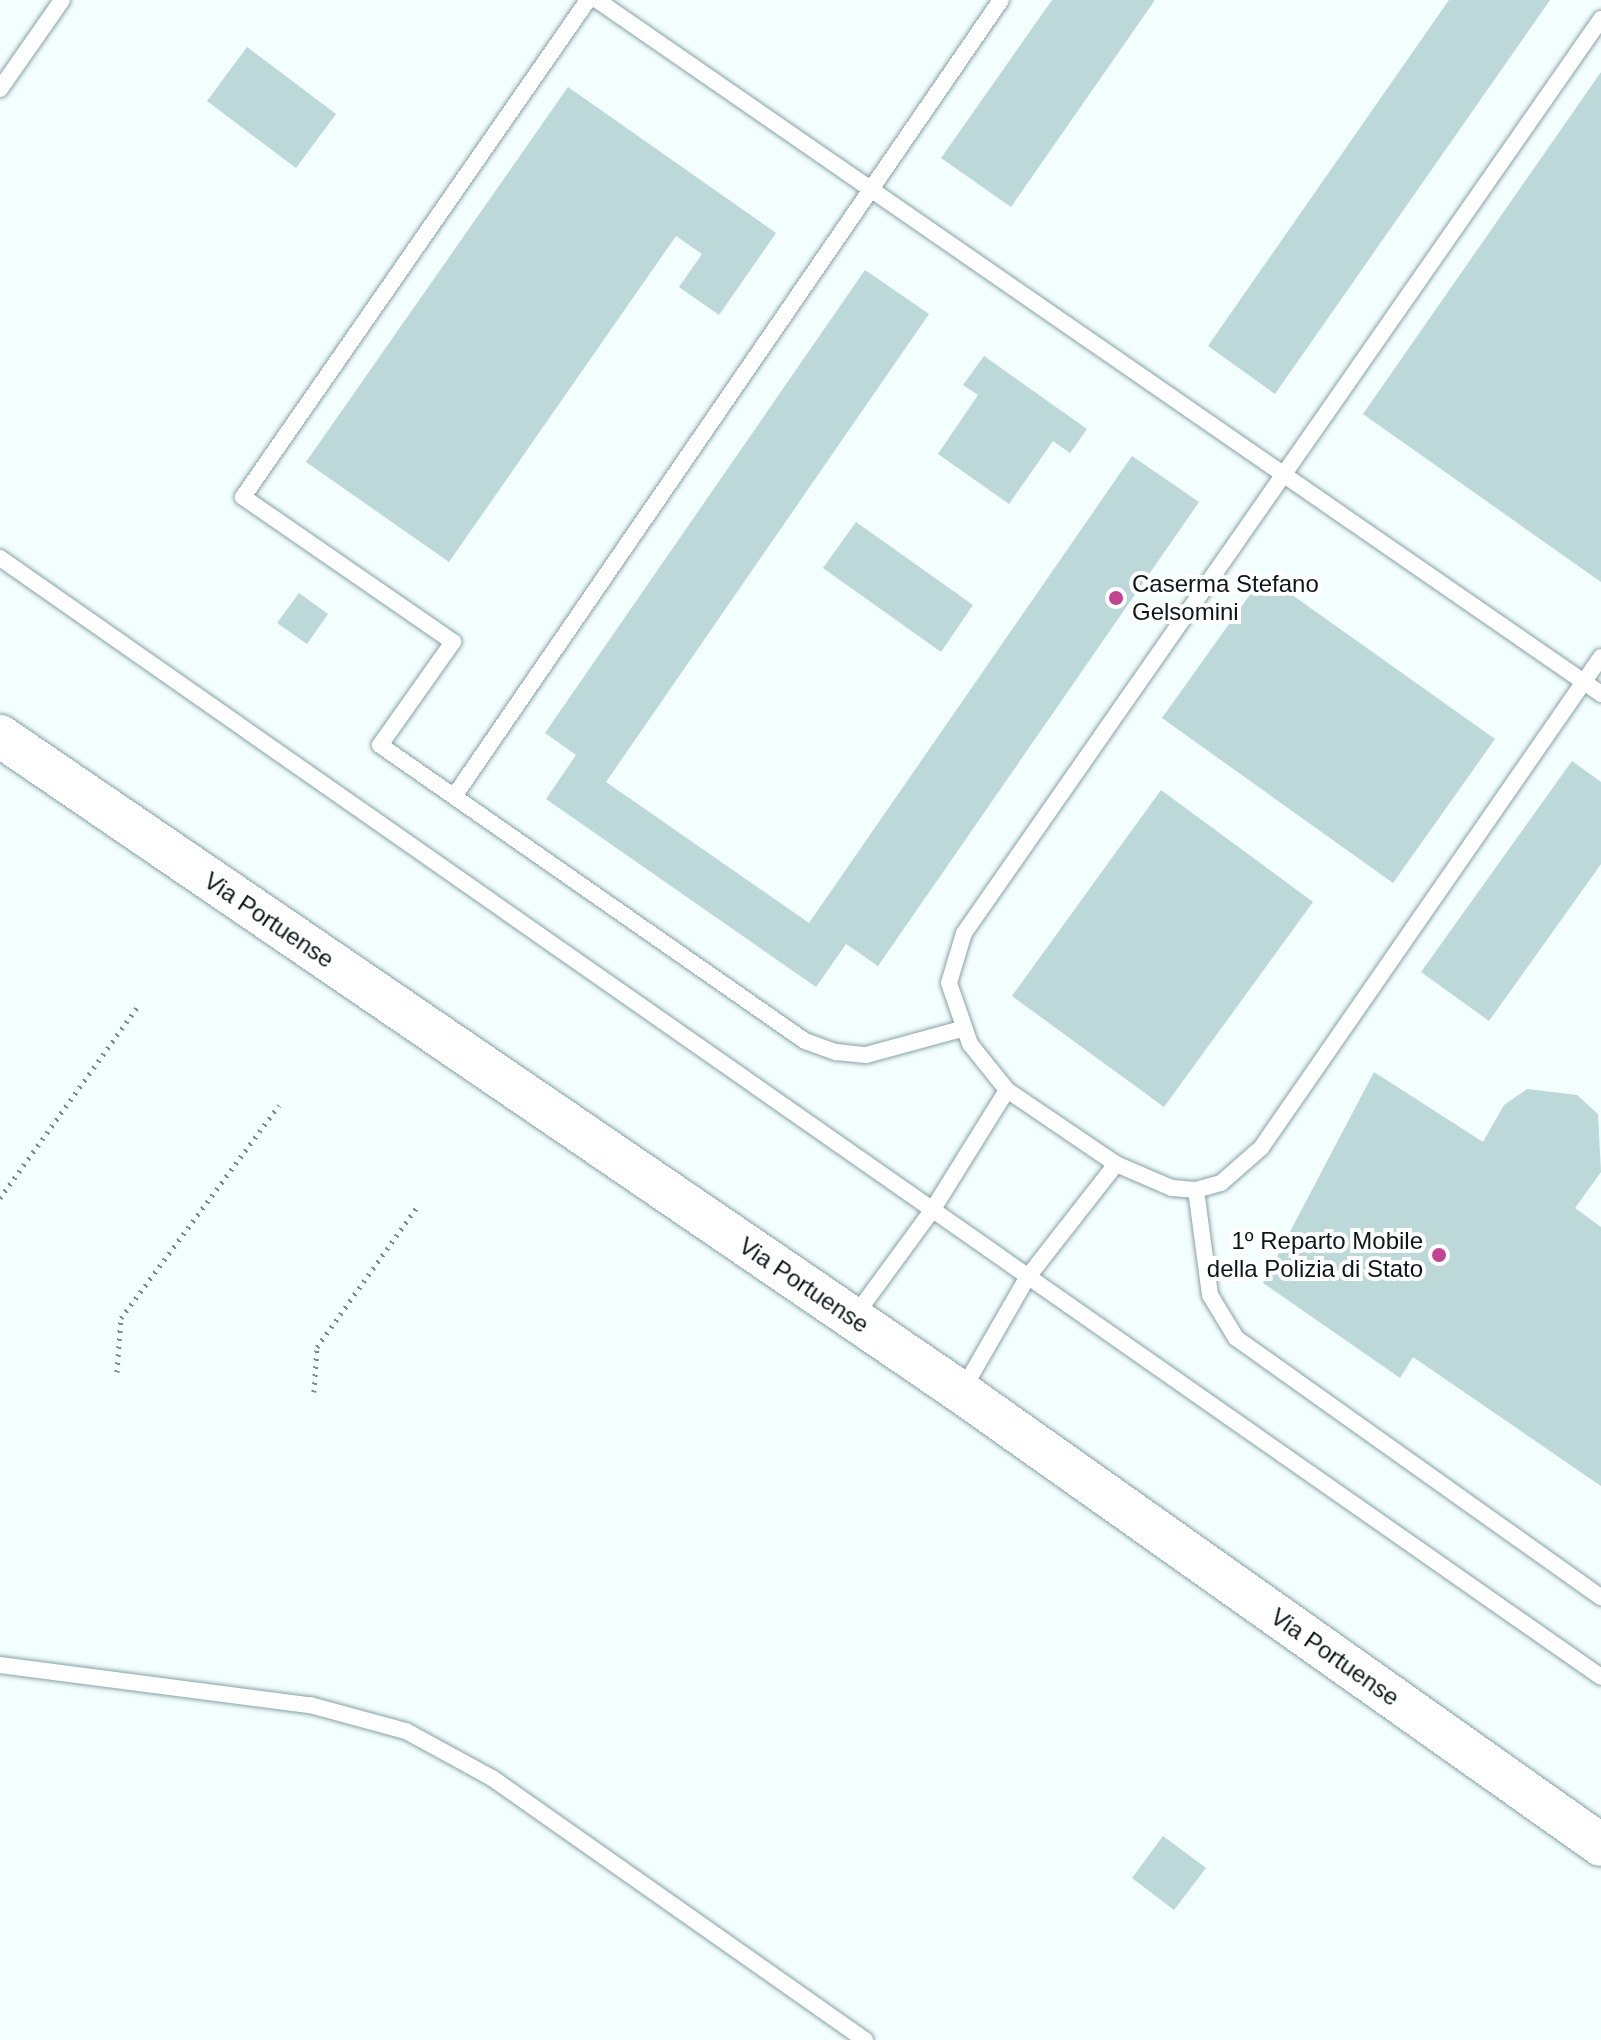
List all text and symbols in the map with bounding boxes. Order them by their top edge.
place label: Caserma Stefano Gelsomini [1132,570,1319,626]
marker: Caserma Stefano Gelsomini [1107,589,1125,607]
street label: Via Portuense [199,866,339,974]
place label: 1º Reparto Mobile della Polizia di Stato [1207,1227,1423,1283]
street label: Via Portuense [734,1231,874,1339]
marker: 1º Reparto Mobile della Polizia di Stato [1430,1246,1448,1264]
street label: Via Portuense [1265,1602,1405,1712]

